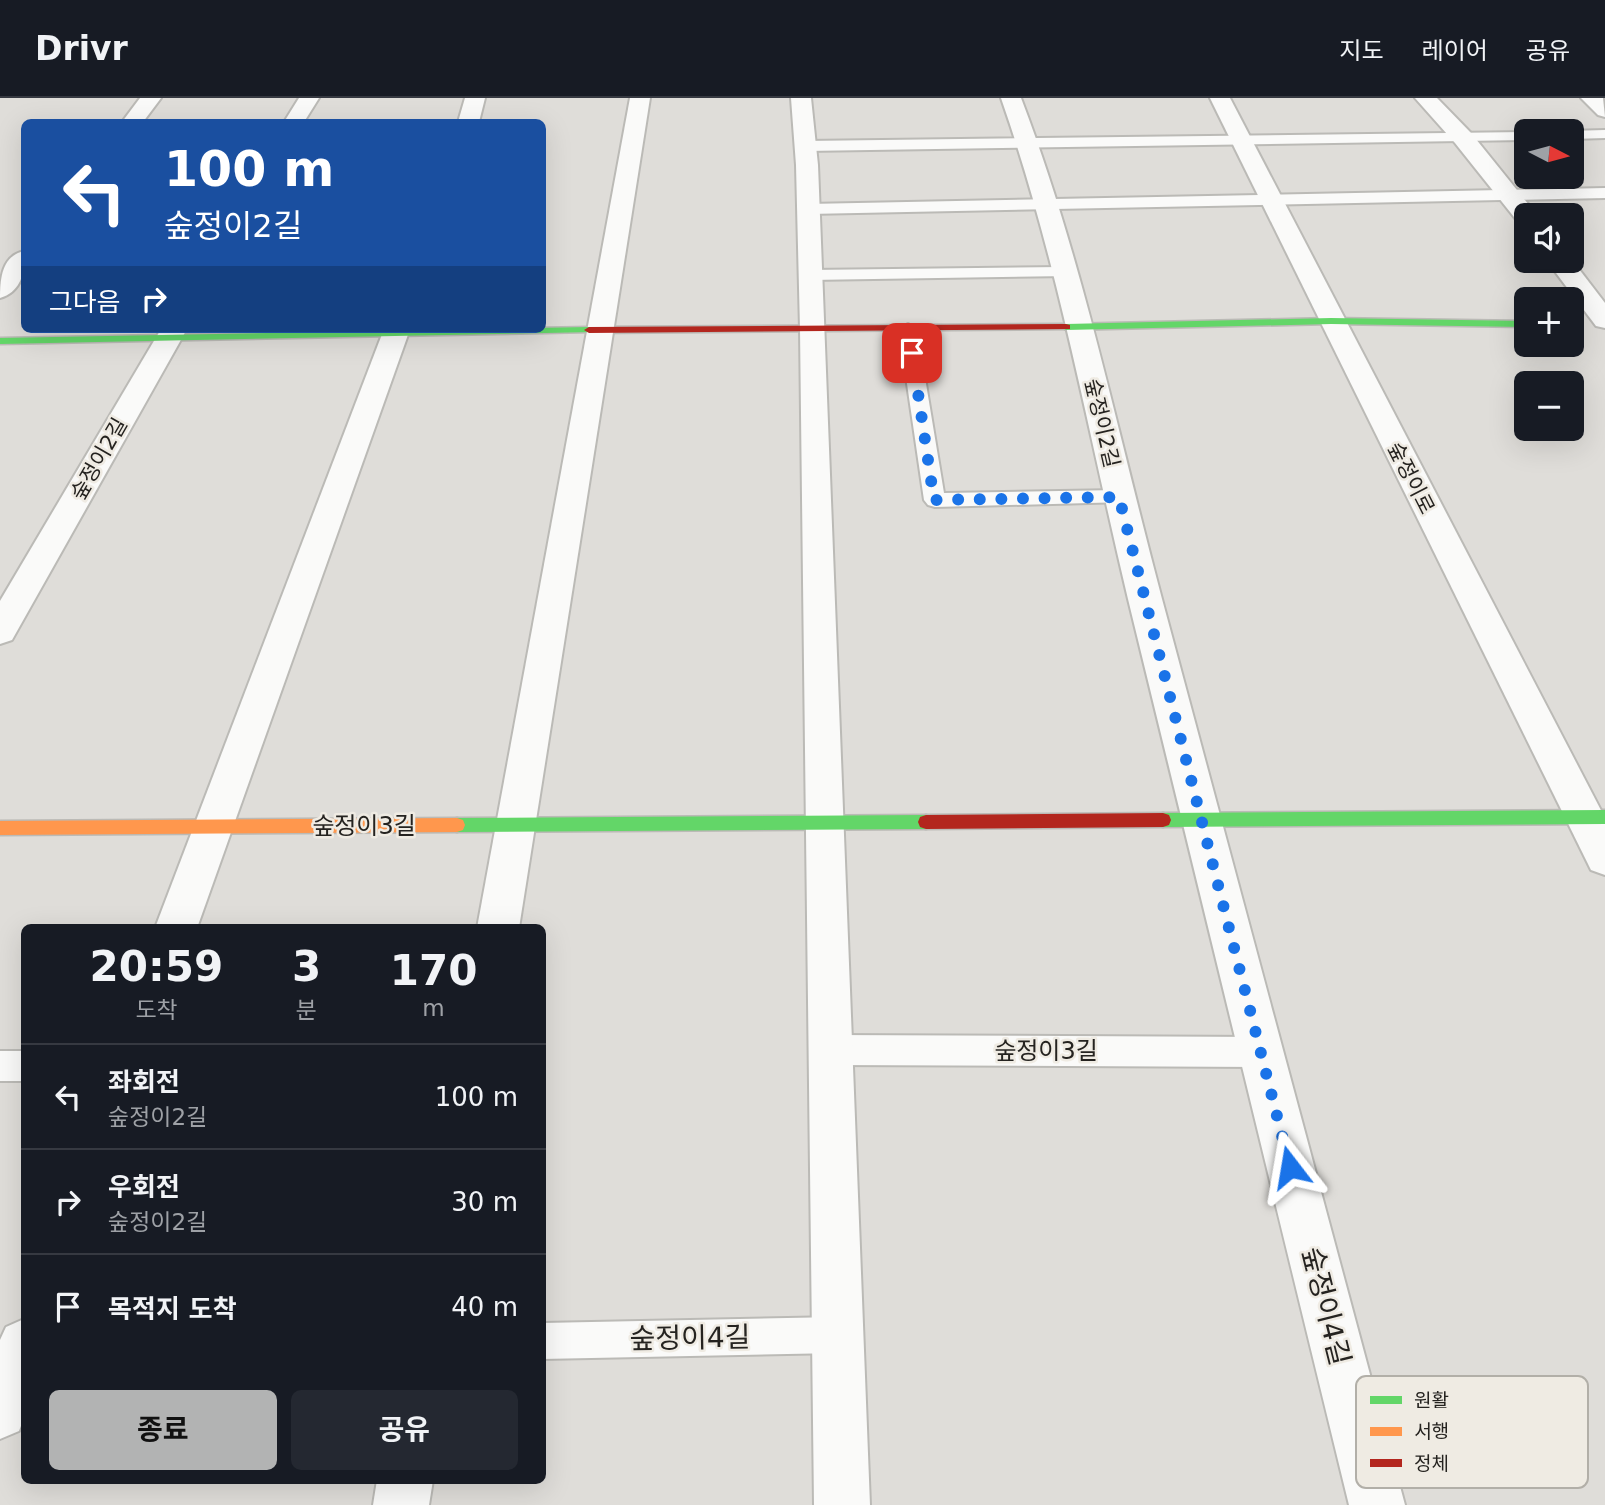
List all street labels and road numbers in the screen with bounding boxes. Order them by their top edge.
street label: 숲정이2길 [1080,376,1124,470]
street label: 숲정이2길 [66,414,132,504]
street label: 숲정이로 [1383,438,1439,518]
street label: 숲정이3길 [312,812,416,840]
street label: 숲정이3길 [994,1037,1098,1065]
street label: 숲정이4길 [1295,1243,1357,1369]
street label: 숲정이4길 [629,1320,751,1356]

